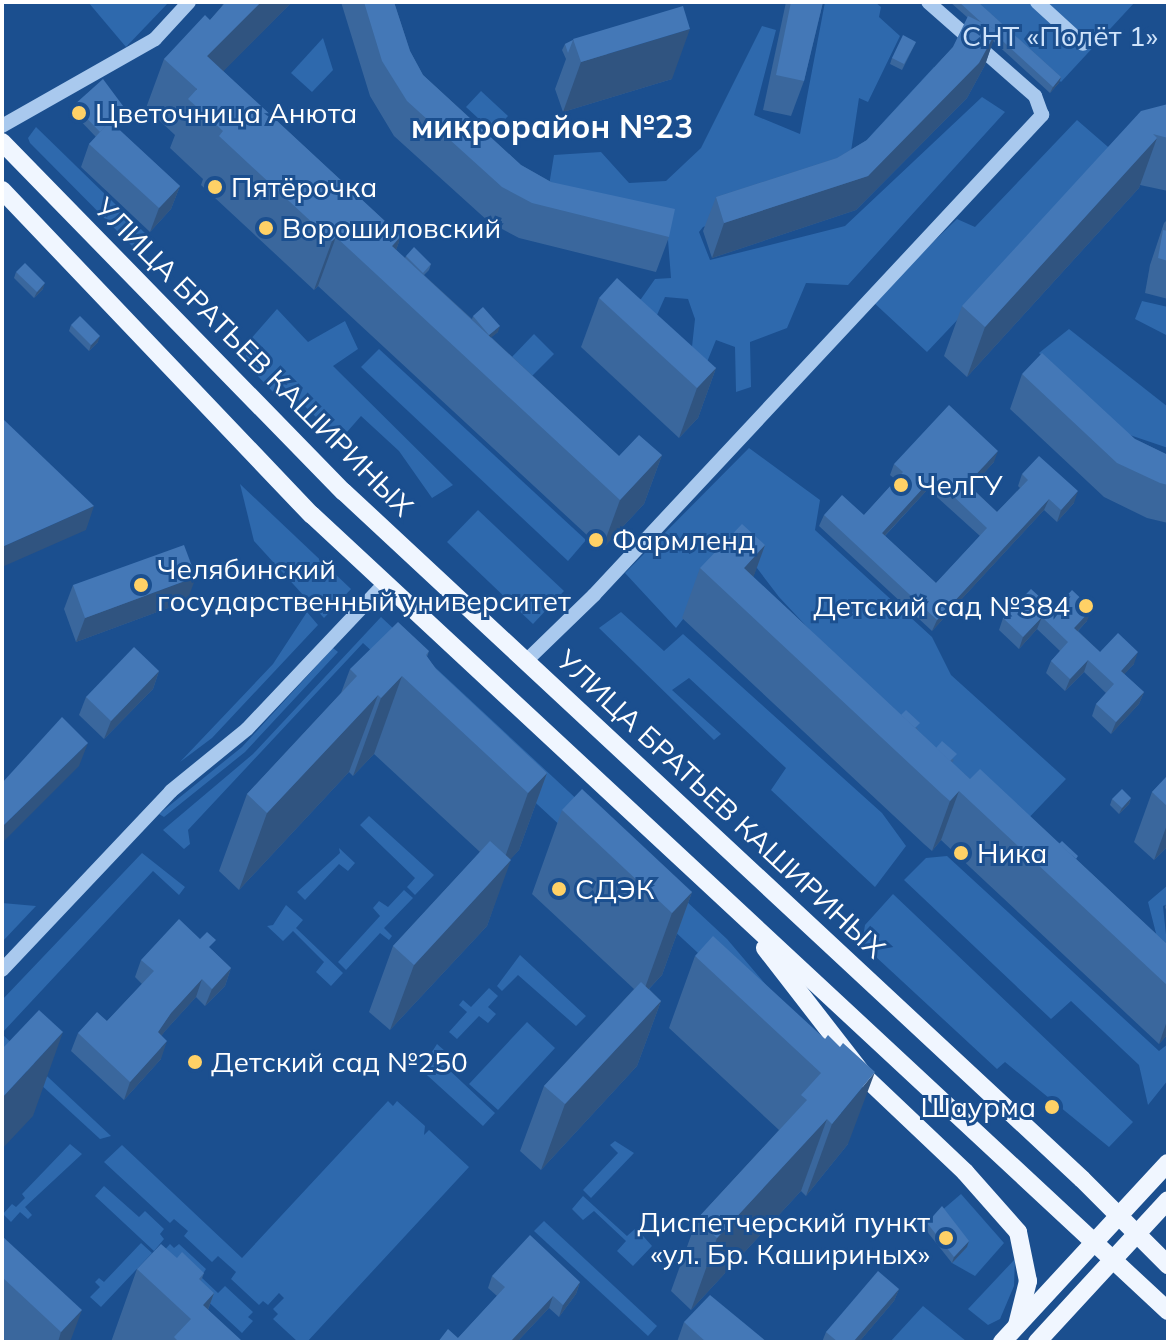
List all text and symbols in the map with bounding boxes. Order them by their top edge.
park label: СНТ «Полёт 1» [962,19,1158,53]
place label: Цветочница Анюта [95,96,357,130]
marker: Цветочница Анюта [70,104,88,122]
district label: микрорайон №23 [411,107,693,145]
place label: Пятёрочка [231,170,377,204]
marker: Пятёрочка [206,178,224,196]
street label: УЛИЦА БРАТЬЕВ КАШИРИНЫХ [88,191,420,523]
place label: Ворошиловский [282,211,501,245]
marker: Ворошиловский [257,219,275,237]
place label: ЧелГУ [917,468,1002,502]
marker: ЧелГУ [892,476,910,494]
place label: Фармленд [612,523,755,557]
marker: Фармленд [587,531,605,549]
place label: Челябинский государственный университет [157,552,571,618]
marker: Челябинский государственный университет [132,576,150,594]
place label: Детский сад №384 [813,589,1070,623]
marker: Детский сад №384 [1077,597,1095,615]
street label: УЛИЦА БРАТЬЕВ КАШИРИНЫХ [550,643,892,965]
place label: Ника [977,836,1047,870]
marker: Ника [952,844,970,862]
place label: СДЭК [575,872,654,906]
marker: СДЭК [550,880,568,898]
place label: Детский сад №250 [211,1045,468,1079]
marker: Детский сад №250 [186,1053,204,1071]
place label: Шаурма [920,1090,1036,1124]
marker: Шаурма [1043,1098,1061,1116]
place label: Диспетчерский пункт «ул. Бр. Кашириных» [637,1205,930,1271]
marker: Диспетчерский пункт «ул. Бр. Кашириных» [937,1229,955,1247]

